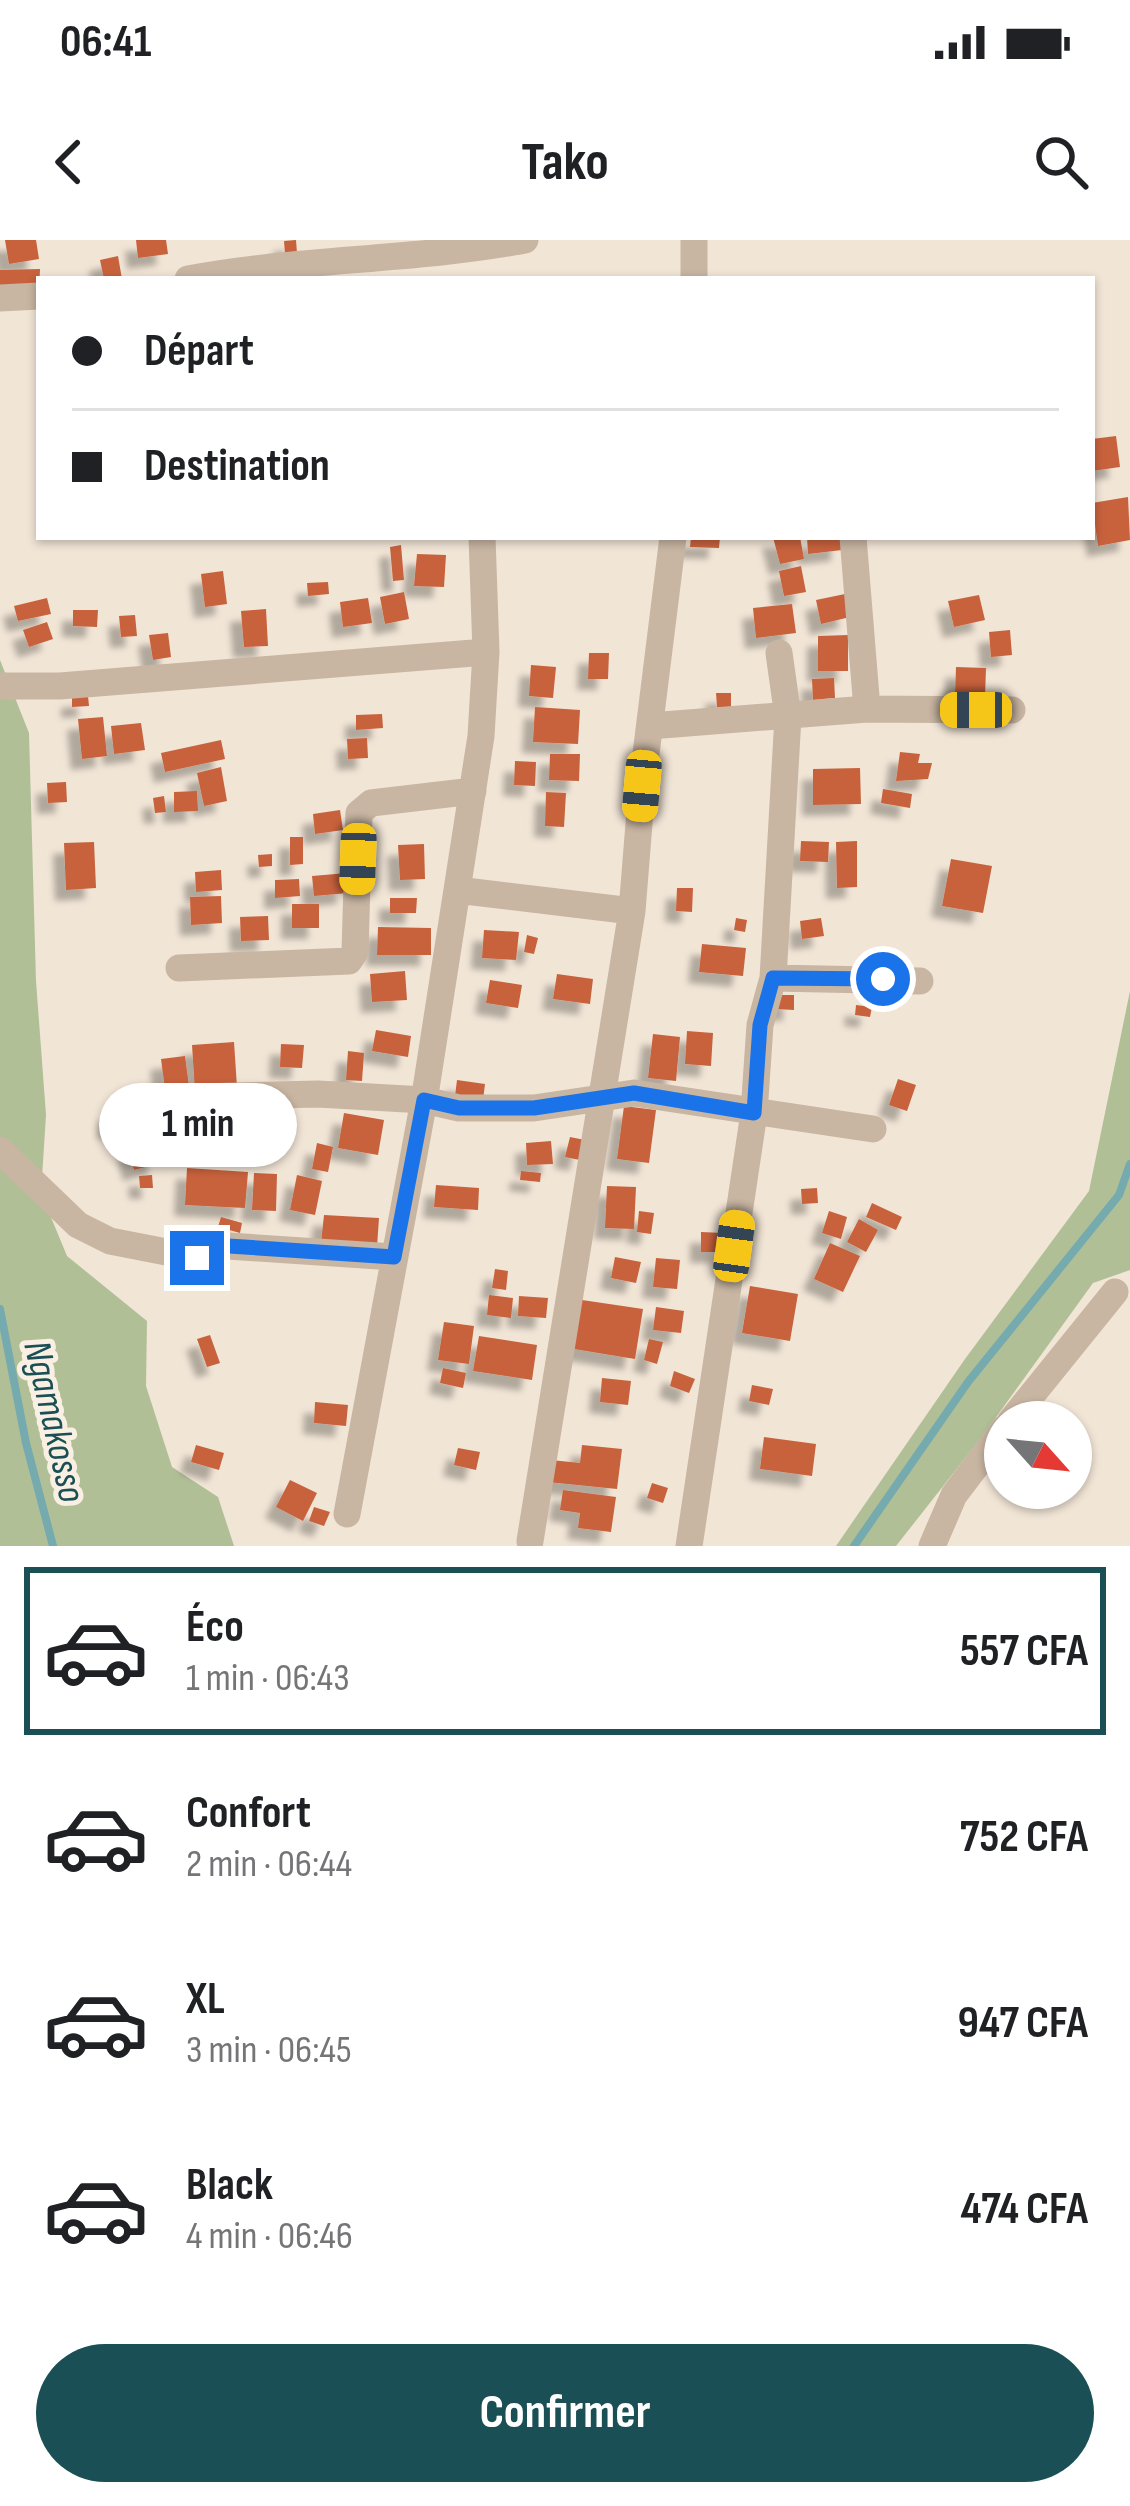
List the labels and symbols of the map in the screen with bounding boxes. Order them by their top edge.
car [940,692,1012,728]
car [621,749,663,823]
car [339,822,377,896]
route start [856,952,910,1006]
callout: 1 min [98,1084,296,1168]
car [711,1208,757,1284]
route end [170,1231,224,1285]
water label: Ngamakosso [12,1336,95,1507]
north arrow [984,1401,1092,1509]

